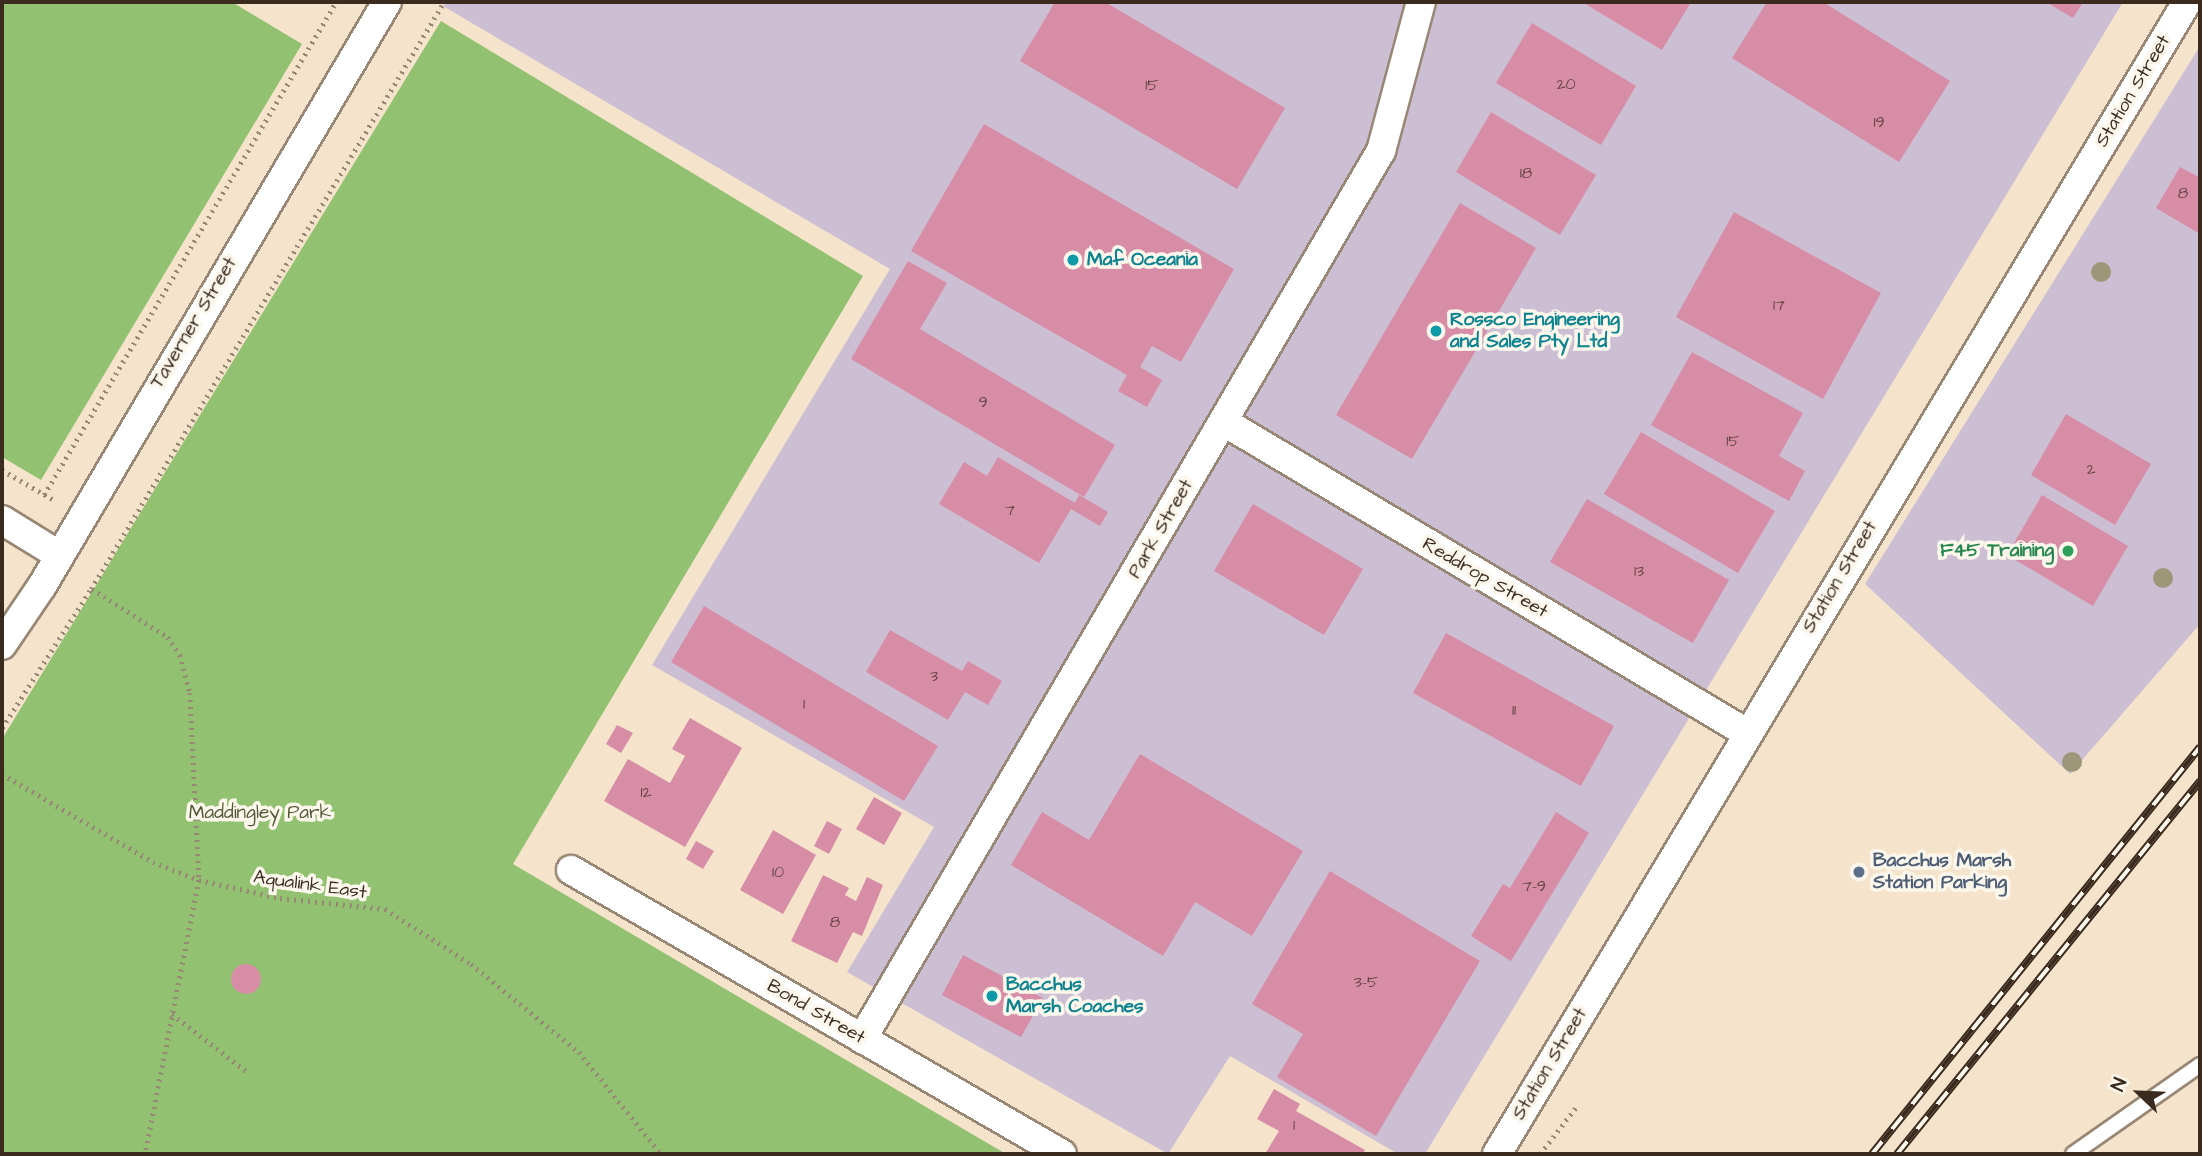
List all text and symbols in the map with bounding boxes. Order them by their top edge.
street label: Station Street [2091,31,2175,151]
house number: 20 [1556,74,1576,94]
house number: 15 [1145,75,1159,95]
house number: 19 [1873,112,1885,132]
house number: 18 [1520,163,1532,183]
house number: 8 [2178,183,2188,203]
place label: Maf Oceania [1087,249,1198,271]
marker: Maf Oceania [1065,252,1081,268]
street label: Taverner Street [146,253,242,393]
house number: 17 [1773,295,1785,315]
place label: Rossco Engineering and Sales Pty Ltd [1450,309,1620,353]
marker: Rossco Engineering and Sales Pty Ltd [1428,323,1444,339]
house number: 9 [978,392,988,412]
house number: 15 [1726,431,1740,451]
house number: 2 [2086,459,2096,479]
street label: Park Street [1124,476,1198,582]
house number: 7 [1005,500,1015,520]
street label: Station Street [1798,517,1882,637]
street label: Reddrop Street [1418,533,1552,623]
place label: F45 Training [1940,540,2054,562]
marker: F45 Training [2060,543,2076,559]
house number: 13 [1634,561,1644,581]
house number: 3 [930,666,938,686]
house number: 1 [803,694,805,714]
house number: 11 [1512,700,1516,720]
house number: 12 [640,782,652,802]
park label: Maddingley Park [189,802,331,824]
place label: Bacchus Marsh Station Parking [1873,850,2011,894]
house number: 10 [772,862,784,882]
marker: Bacchus Marsh Station Parking [1851,864,1867,880]
street label: Aqualink East [252,866,368,904]
house number: 7-9 [1522,876,1546,896]
house number: 8 [830,912,840,932]
house number: 3-5 [1354,972,1378,992]
place label: Bacchus Marsh Coaches [1006,974,1143,1018]
street label: Bond Street [763,975,869,1049]
marker: Bacchus Marsh Coaches [984,988,1000,1004]
street label: Station Street [1508,1004,1592,1124]
north arrow [2104,1058,2174,1128]
text: N [2104,1074,2134,1095]
house number: 1 [1293,1115,1295,1135]

